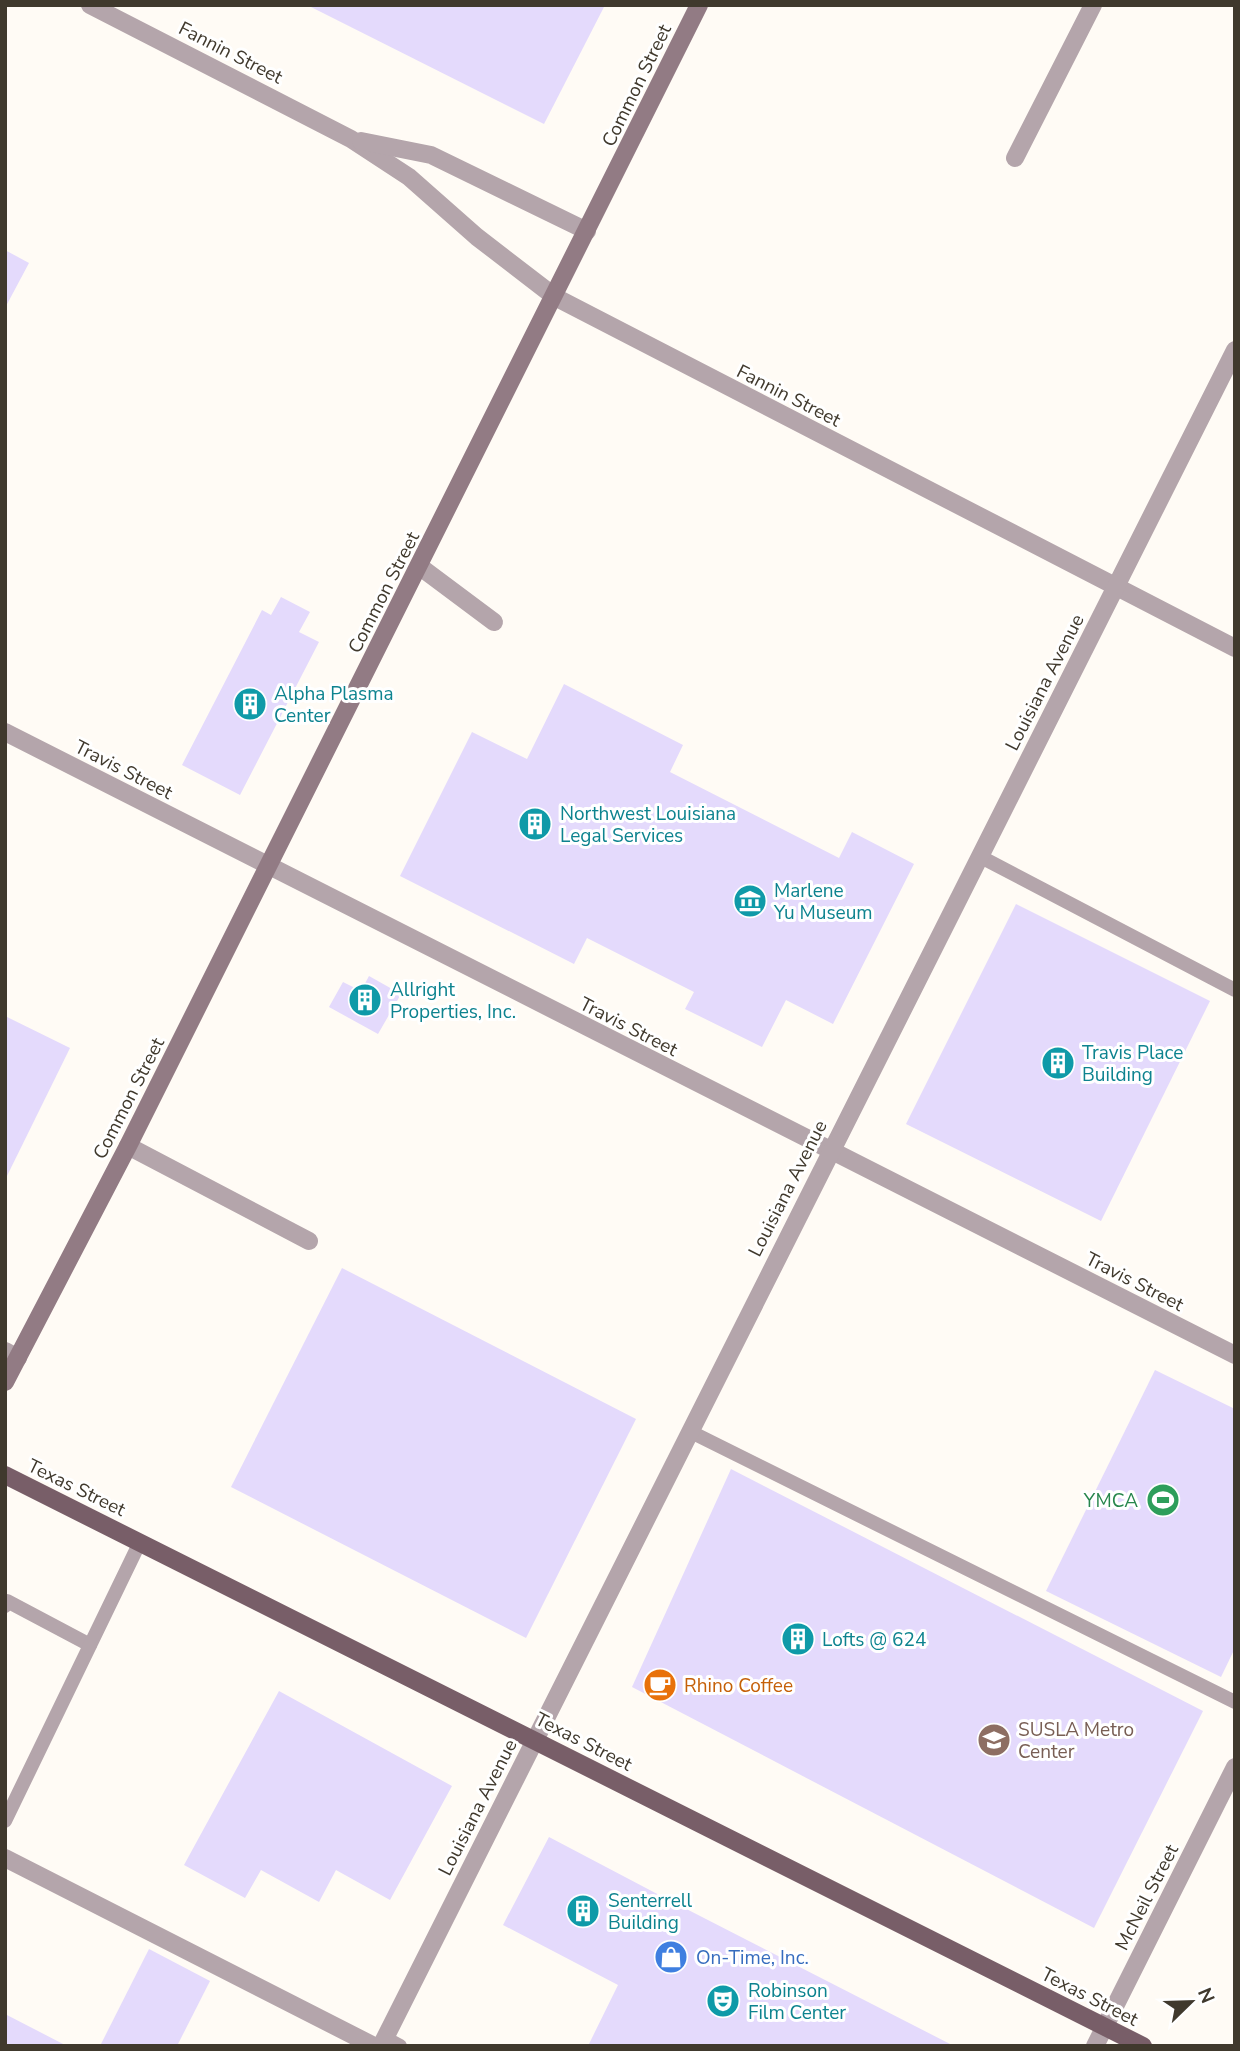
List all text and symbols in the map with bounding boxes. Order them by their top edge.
street label: Fannin Street [174,16,287,90]
street label: Common Street [596,20,678,151]
street label: Fannin Street [732,359,845,433]
street label: Common Street [342,527,426,658]
street label: Louisiana Avenue [999,610,1090,755]
place label: Alpha Plasma Center [274,681,394,729]
building icon: Alpha Plasma Center [231,685,269,723]
street label: Travis Street [70,734,177,806]
place label: Northwest Louisiana Legal Services [560,801,736,849]
building icon: Northwest Louisiana Legal Services [516,805,554,843]
place label: Marlene Yu Museum [773,878,873,926]
museum icon: Marlene Yu Museum [731,882,769,920]
place label: Allright Properties, Inc. [390,977,516,1025]
building icon: Allright Properties, Inc. [346,981,384,1019]
street label: Travis Street [575,991,682,1063]
street label: Common Street [87,1033,171,1164]
place label: Travis Place Building [1082,1040,1183,1088]
building icon: Travis Place Building [1039,1044,1077,1082]
street label: Louisiana Avenue [742,1116,833,1261]
street label: Travis Street [1081,1246,1188,1318]
street label: Texas Street [23,1453,130,1523]
sports icon: YMCA [1144,1481,1182,1519]
place label: YMCA [1083,1488,1138,1514]
building icon: Lofts @ 624 [779,1620,817,1658]
place label: Lofts @ 624 [822,1627,926,1653]
cafe icon: Rhino Coffee [641,1666,679,1704]
place label: Rhino Coffee [684,1673,793,1699]
street label: Texas Street [530,1706,637,1778]
place label: SUSLA Metro Center [1018,1717,1134,1765]
school or university icon: SUSLA Metro Center [975,1721,1013,1759]
street label: Louisiana Avenue [432,1735,523,1880]
street label: McNeil Street [1109,1840,1185,1955]
place label: Senterrell Building [608,1888,692,1936]
building icon: Senterrell Building [564,1892,602,1930]
shop icon: On-Time, Inc. [652,1938,690,1976]
place label: On-Time, Inc. [696,1945,809,1971]
street label: Texas Street [1036,1961,1143,2033]
north arrow [1156,1967,1226,2037]
place label: Robinson Film Center [748,1978,846,2026]
theatre icon: Robinson Film Center [704,1982,742,2020]
text: N [1191,1984,1220,2007]

